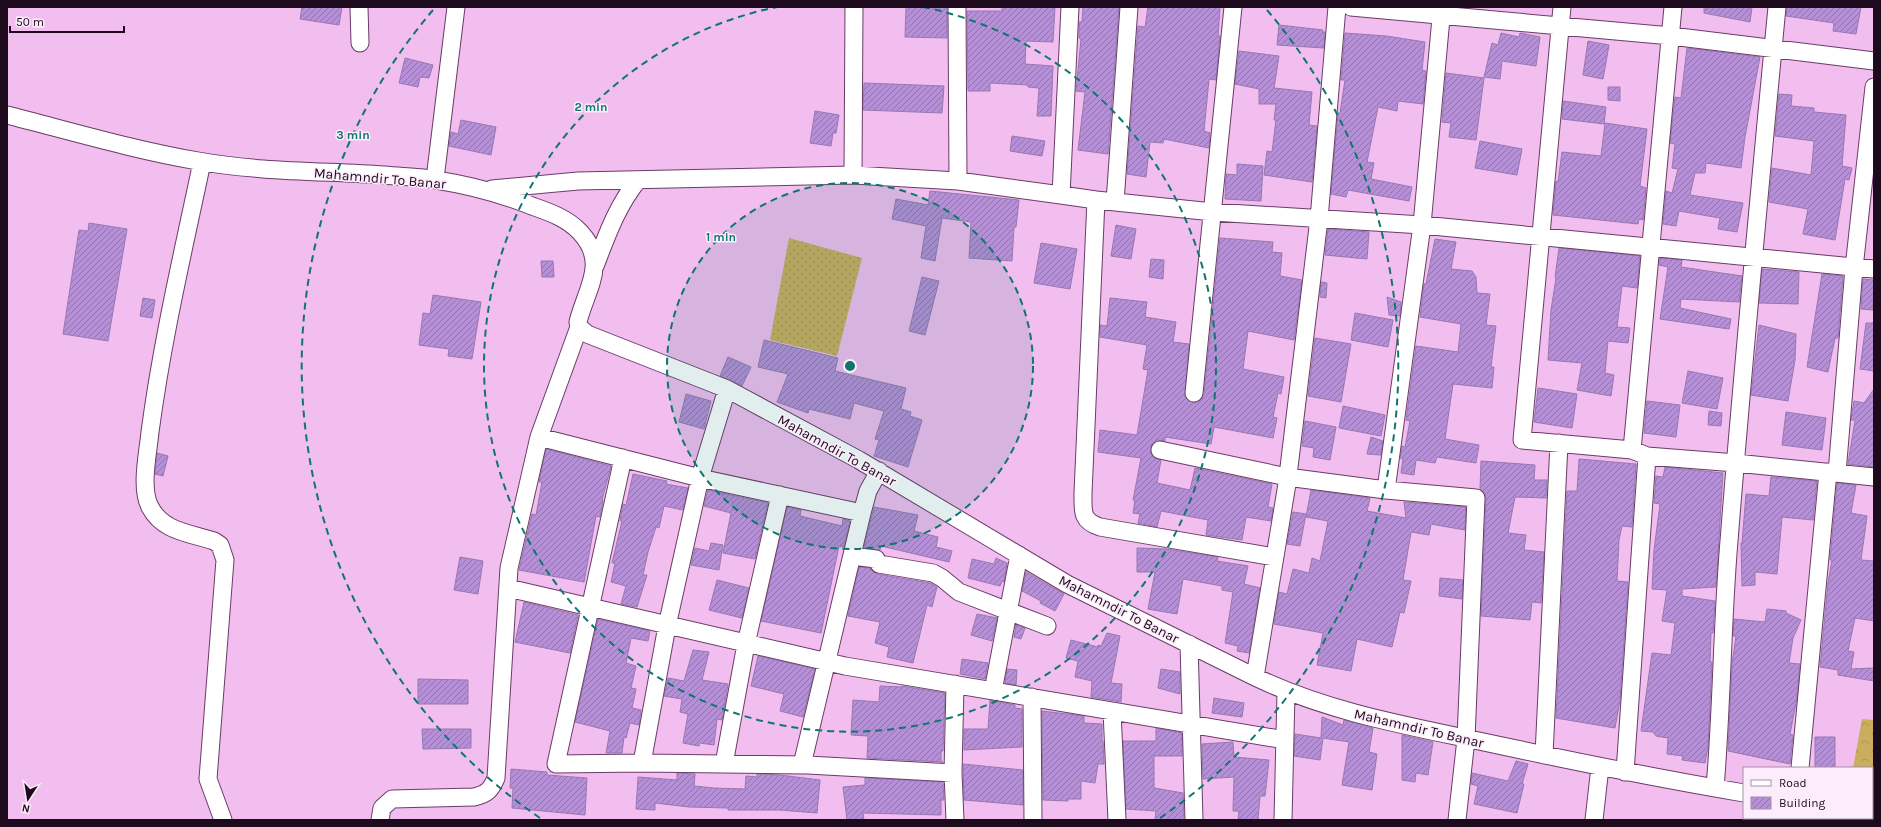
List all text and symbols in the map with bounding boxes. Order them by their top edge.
scale bar [10,8,124,34]
text: 50 m [16,15,44,29]
text: 2 min [574,100,608,114]
text: 3 min [336,128,370,142]
street label: Mahamndir To Banar [313,164,448,193]
text: 1 min [706,230,736,244]
centre of rings [843,359,857,373]
street label: Mahamndir To Banar [775,411,900,490]
street label: Mahamndir To Banar [1056,572,1183,648]
street label: Mahamndir To Banar [1352,705,1486,752]
legend [1743,767,1873,819]
text: Road [1779,776,1807,790]
north arrow [8,779,48,819]
text: Building [1779,796,1826,810]
text: N [21,801,31,815]

